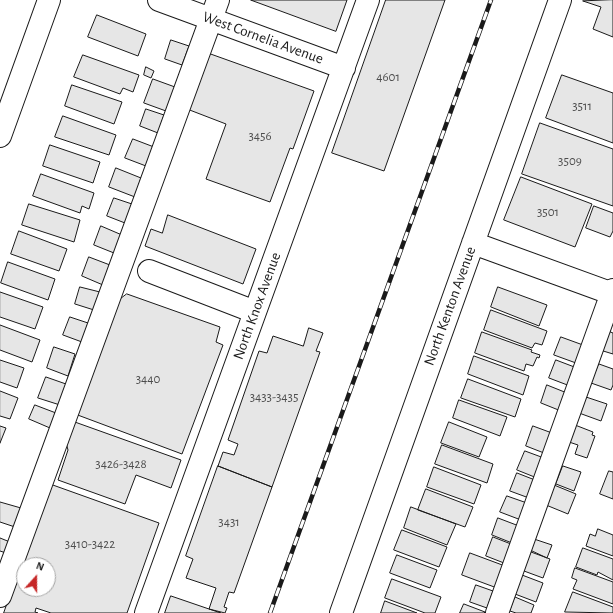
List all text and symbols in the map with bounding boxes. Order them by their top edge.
street label: West Cornelia Avenue [200,8,326,68]
house number: 4601 [376,69,400,85]
house number: 3511 [572,98,592,114]
house number: 3456 [248,128,272,144]
house number: 3509 [558,153,582,169]
house number: 3501 [537,204,559,220]
street label: North Kenton Avenue [420,244,480,368]
street label: North Knox Avenue [229,250,285,362]
house number: 3440 [136,371,160,387]
house number: 3433-3435 [250,389,298,405]
house number: 3426-3428 [95,456,147,472]
house number: 3431 [218,514,240,530]
house number: 3410-3422 [65,536,115,552]
north arrow [16,557,56,597]
text: N [35,560,46,573]

